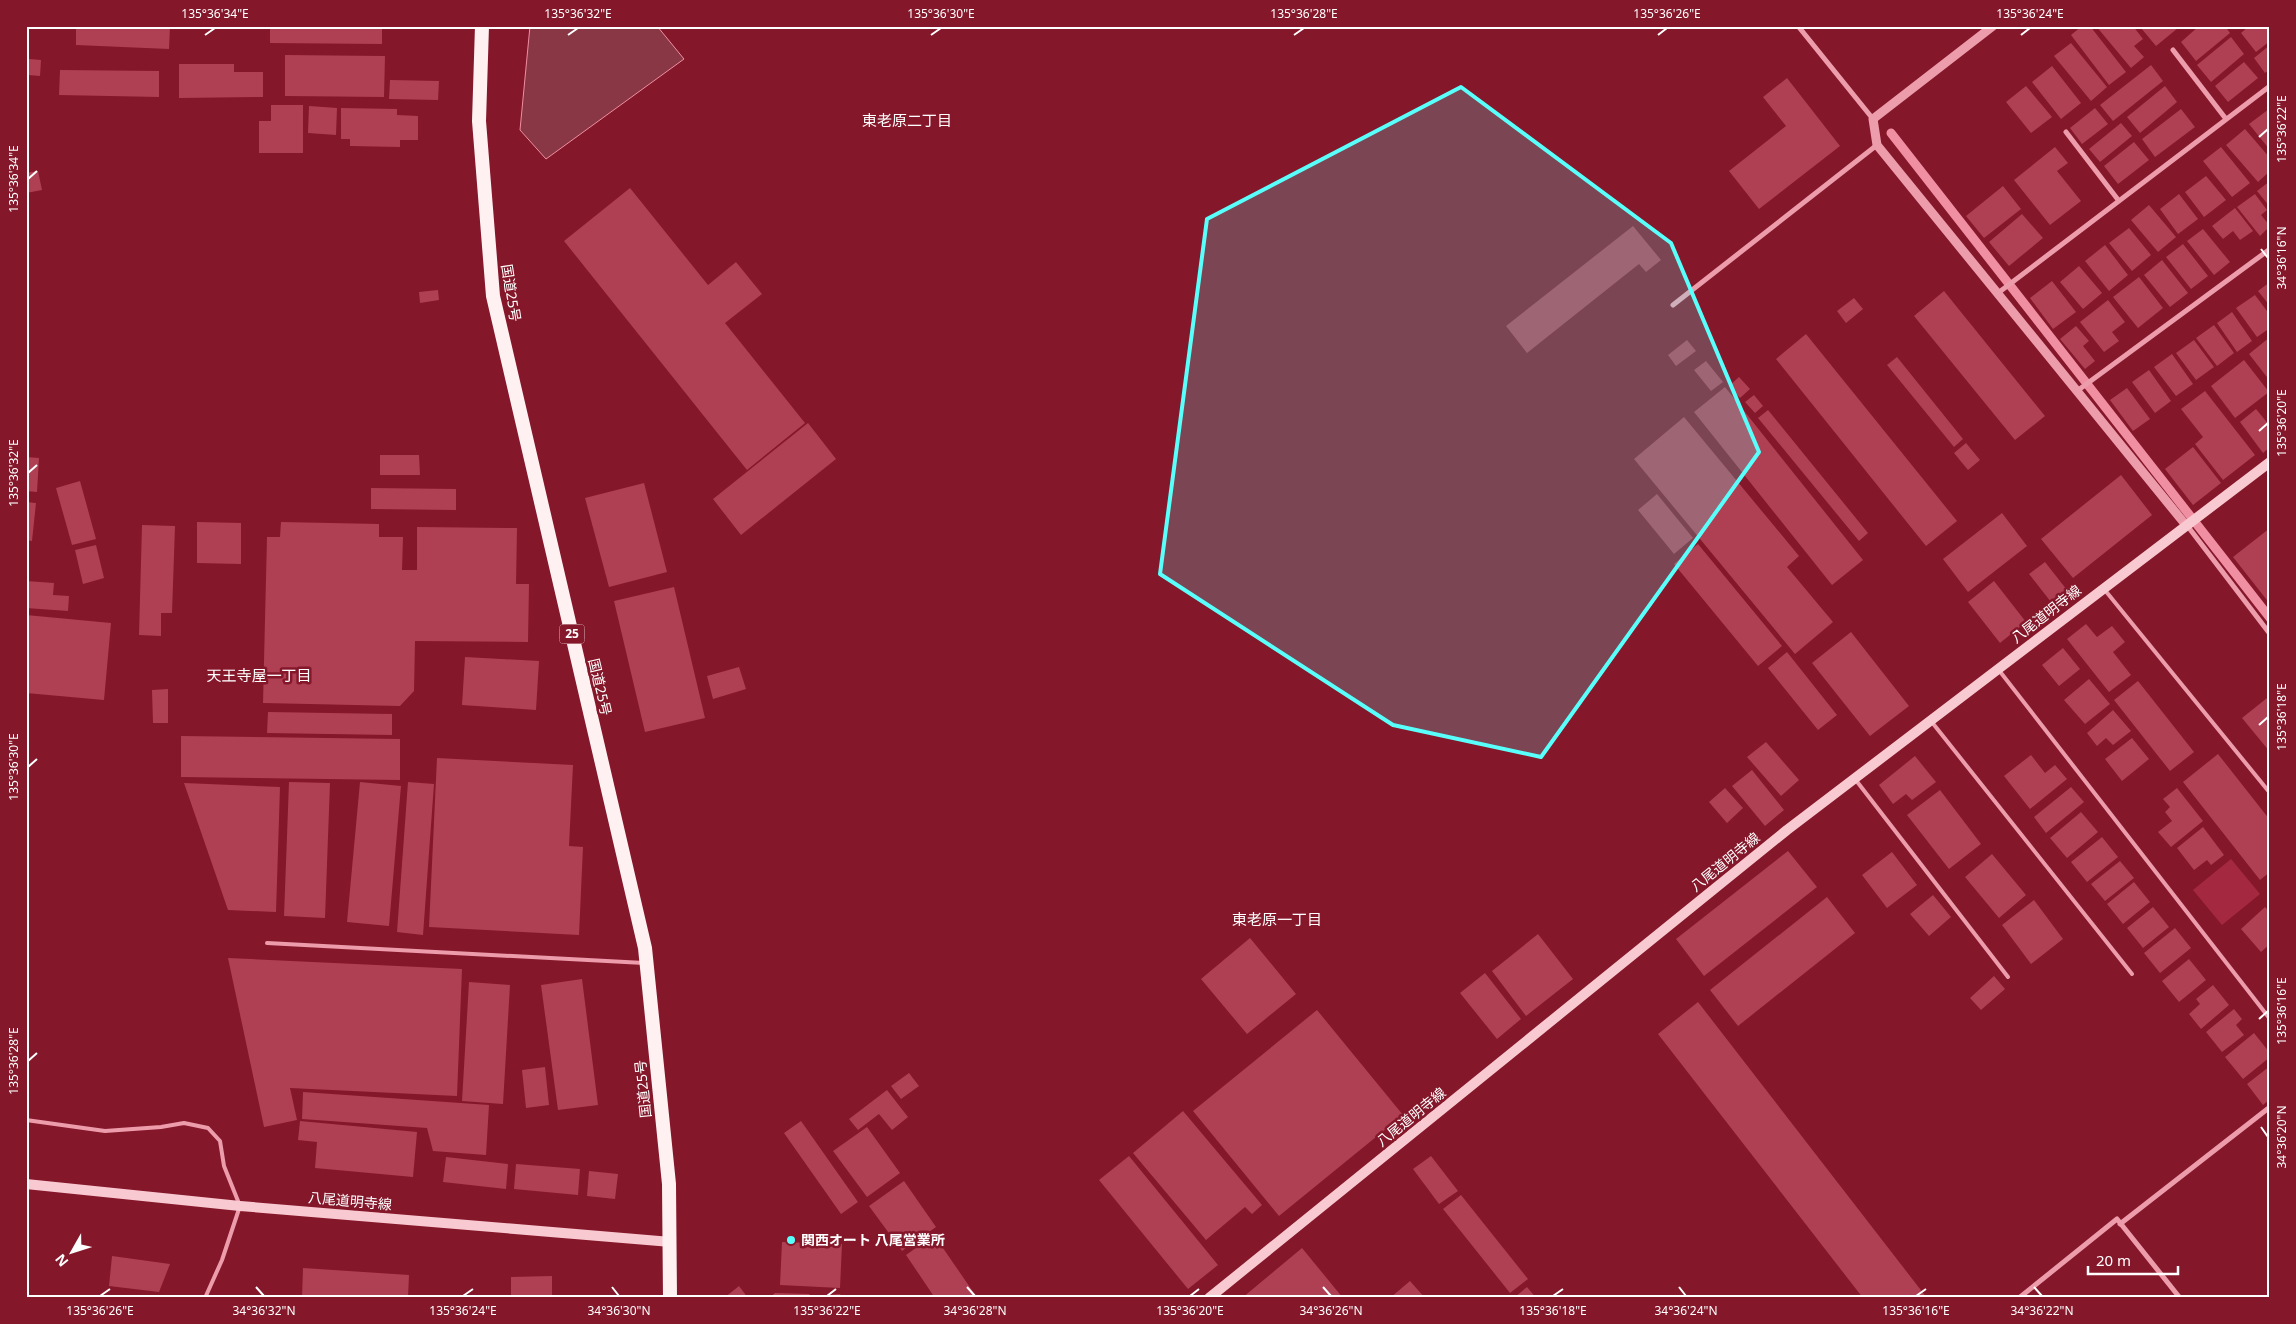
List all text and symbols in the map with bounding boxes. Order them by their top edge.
text: 135°36'34"E [181,5,249,22]
text: 135°36'32"E [544,5,612,22]
text: 135°36'30"E [907,5,975,22]
text: 135°36'28"E [1270,5,1338,22]
text: 135°36'26"E [1633,5,1701,22]
text: 135°36'24"E [1996,5,2064,22]
text: 135°36'22"E [2273,95,2290,163]
district label: 東老原二丁目 [862,110,952,130]
text: 135°36'34"E [5,145,22,213]
text: 34°36'16"N [2273,226,2290,290]
street label: 国道25号 [498,263,525,323]
text: 135°36'20"E [2273,389,2290,457]
text: 135°36'32"E [5,439,22,507]
street label: 八尾道明寺線 [2007,580,2085,647]
road number: 25 [560,624,584,644]
street label: 国道25号 [585,656,616,717]
district label: 天王寺屋一丁目 [206,665,312,685]
text: 135°36'18"E [2273,683,2290,751]
text: 135°36'30"E [5,733,22,801]
street label: 八尾道明寺線 [1686,828,1763,895]
district label: 東老原一丁目 [1232,909,1322,929]
text: 135°36'16"E [2273,977,2290,1045]
text: 135°36'28"E [5,1027,22,1095]
street label: 国道25号 [630,1059,655,1119]
street label: 八尾道明寺線 [1372,1083,1449,1150]
text: 34°36'20"N [2273,1105,2290,1169]
street label: 八尾道明寺線 [307,1187,393,1214]
north arrow [48,1226,98,1276]
place label: 関西オート 八尾営業所 [801,1230,945,1249]
marker: 関西オート 八尾営業所 [785,1234,797,1246]
scale bar [2088,1244,2178,1276]
text: N [51,1250,72,1271]
text: 20 m [2096,1250,2131,1270]
text: 135°36'26"E [66,1302,134,1319]
text: 34°36'32"N [232,1302,296,1319]
text: 135°36'24"E [429,1302,497,1319]
text: 34°36'30"N [587,1302,651,1319]
text: 135°36'22"E [793,1302,861,1319]
text: 34°36'28"N [943,1302,1007,1319]
text: 135°36'20"E [1156,1302,1224,1319]
text: 34°36'26"N [1299,1302,1363,1319]
text: 135°36'18"E [1519,1302,1587,1319]
text: 34°36'24"N [1654,1302,1718,1319]
text: 135°36'16"E [1882,1302,1950,1319]
text: 34°36'22"N [2010,1302,2074,1319]

